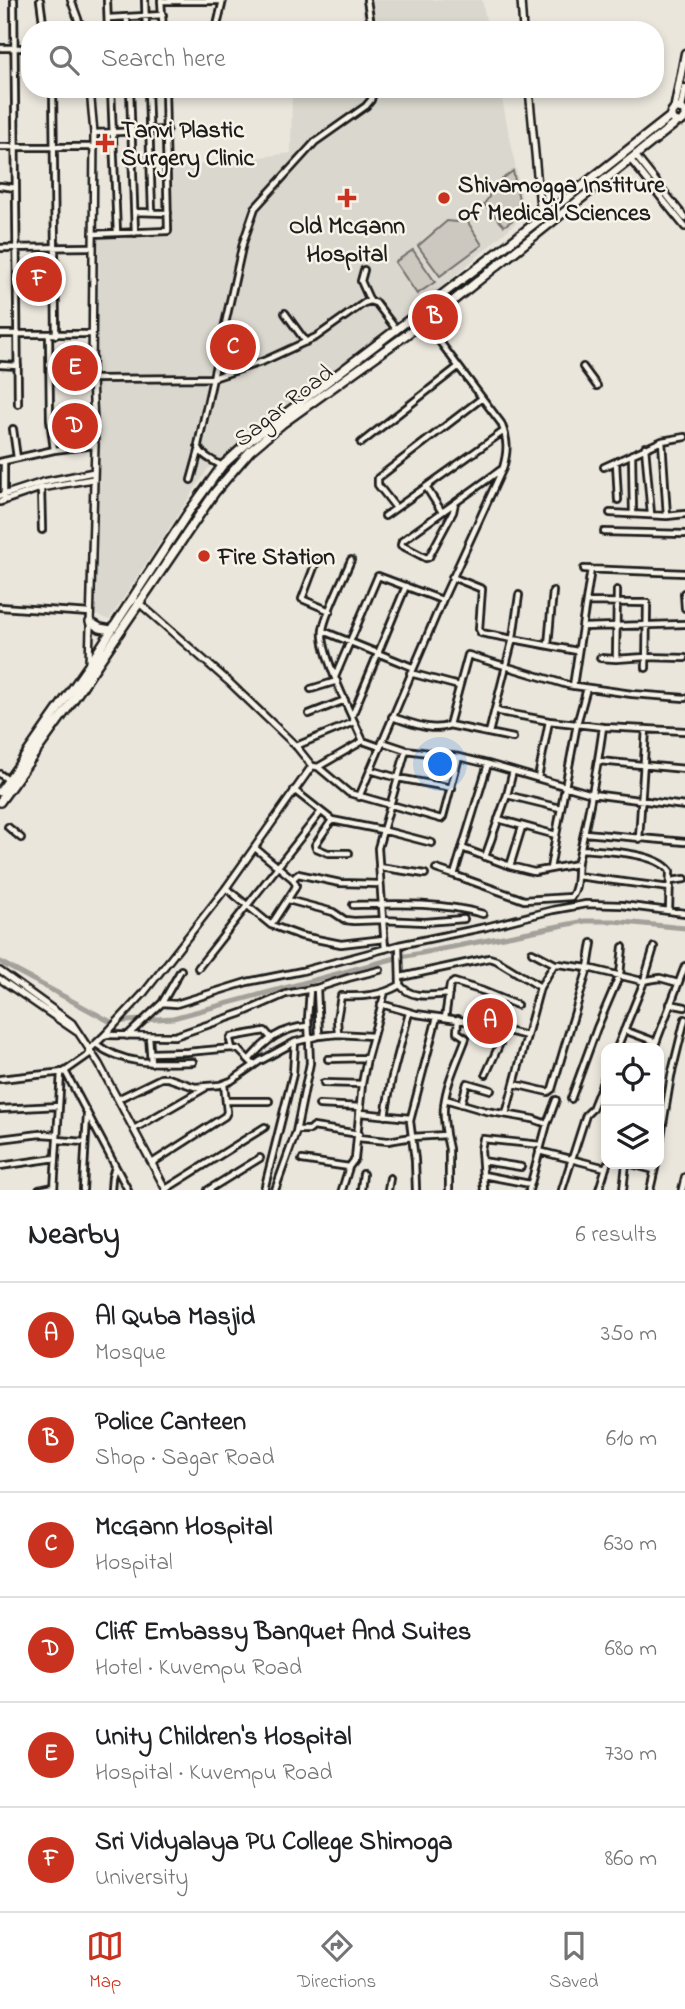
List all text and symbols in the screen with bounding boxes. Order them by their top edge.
search box [21,21,664,98]
icon: search [45,41,83,79]
text: Search here [101,41,226,79]
place label: Tanvi Plastic Surgery Clinic [121,114,256,178]
marker: Tanvi Plastic Surgery Clinic [95,133,115,153]
place label: Shivamogga Institure of Medical Sciences [458,169,666,232]
marker: Old McGann Hospital [337,188,357,208]
marker: Shivamogga Institure of Medical Sciences [436,190,452,206]
place label: Old McGann Hospital [289,210,405,273]
pin: F [16,253,62,305]
pin: B [412,291,458,343]
pin: C [210,321,256,373]
pin: E [52,342,98,394]
street label: Sagar Road [227,357,342,457]
pin: D [52,400,98,452]
place label: Fire Station [217,541,335,576]
marker: Fire Station [196,548,212,564]
your location [423,747,457,781]
pin: A [467,995,513,1047]
map controls [601,1043,664,1169]
button: locate [601,1043,664,1106]
button: layers [601,1106,664,1169]
text: Nearby [28,1214,120,1258]
text: 6 results [576,1219,657,1252]
text: Al Quba Masjid [95,1299,255,1337]
text: A [44,1318,58,1351]
text: 350 m [601,1318,657,1351]
text: Mosque [95,1337,166,1370]
text: Police Canteen [95,1404,246,1442]
text: B [43,1423,59,1456]
text: 610 m [606,1423,657,1456]
text: Shop · Sagar Road [95,1442,274,1475]
text: McGann Hospital [95,1509,273,1547]
text: C [45,1528,57,1561]
text: 630 m [604,1528,657,1561]
text: Hospital [95,1547,173,1580]
text: Cliff Embassy Banquet And Suites [95,1614,471,1652]
text: D [43,1633,59,1666]
text: 680 m [605,1633,657,1666]
text: Hotel · Kuvempu Road [95,1652,302,1685]
text: Unity Children's Hospital [95,1719,352,1757]
text: E [44,1738,58,1771]
text: 730 m [604,1738,657,1771]
text: Hospital · Kuvempu Road [95,1757,332,1790]
text: Sri Vidyalaya PU College Shimoga [95,1824,452,1862]
text: F [44,1843,58,1876]
text: 860 m [605,1843,657,1876]
text: University [95,1862,188,1895]
tab: Map [86,1927,124,1996]
tab: Directions [297,1927,376,1996]
tab: Saved [549,1927,599,1996]

